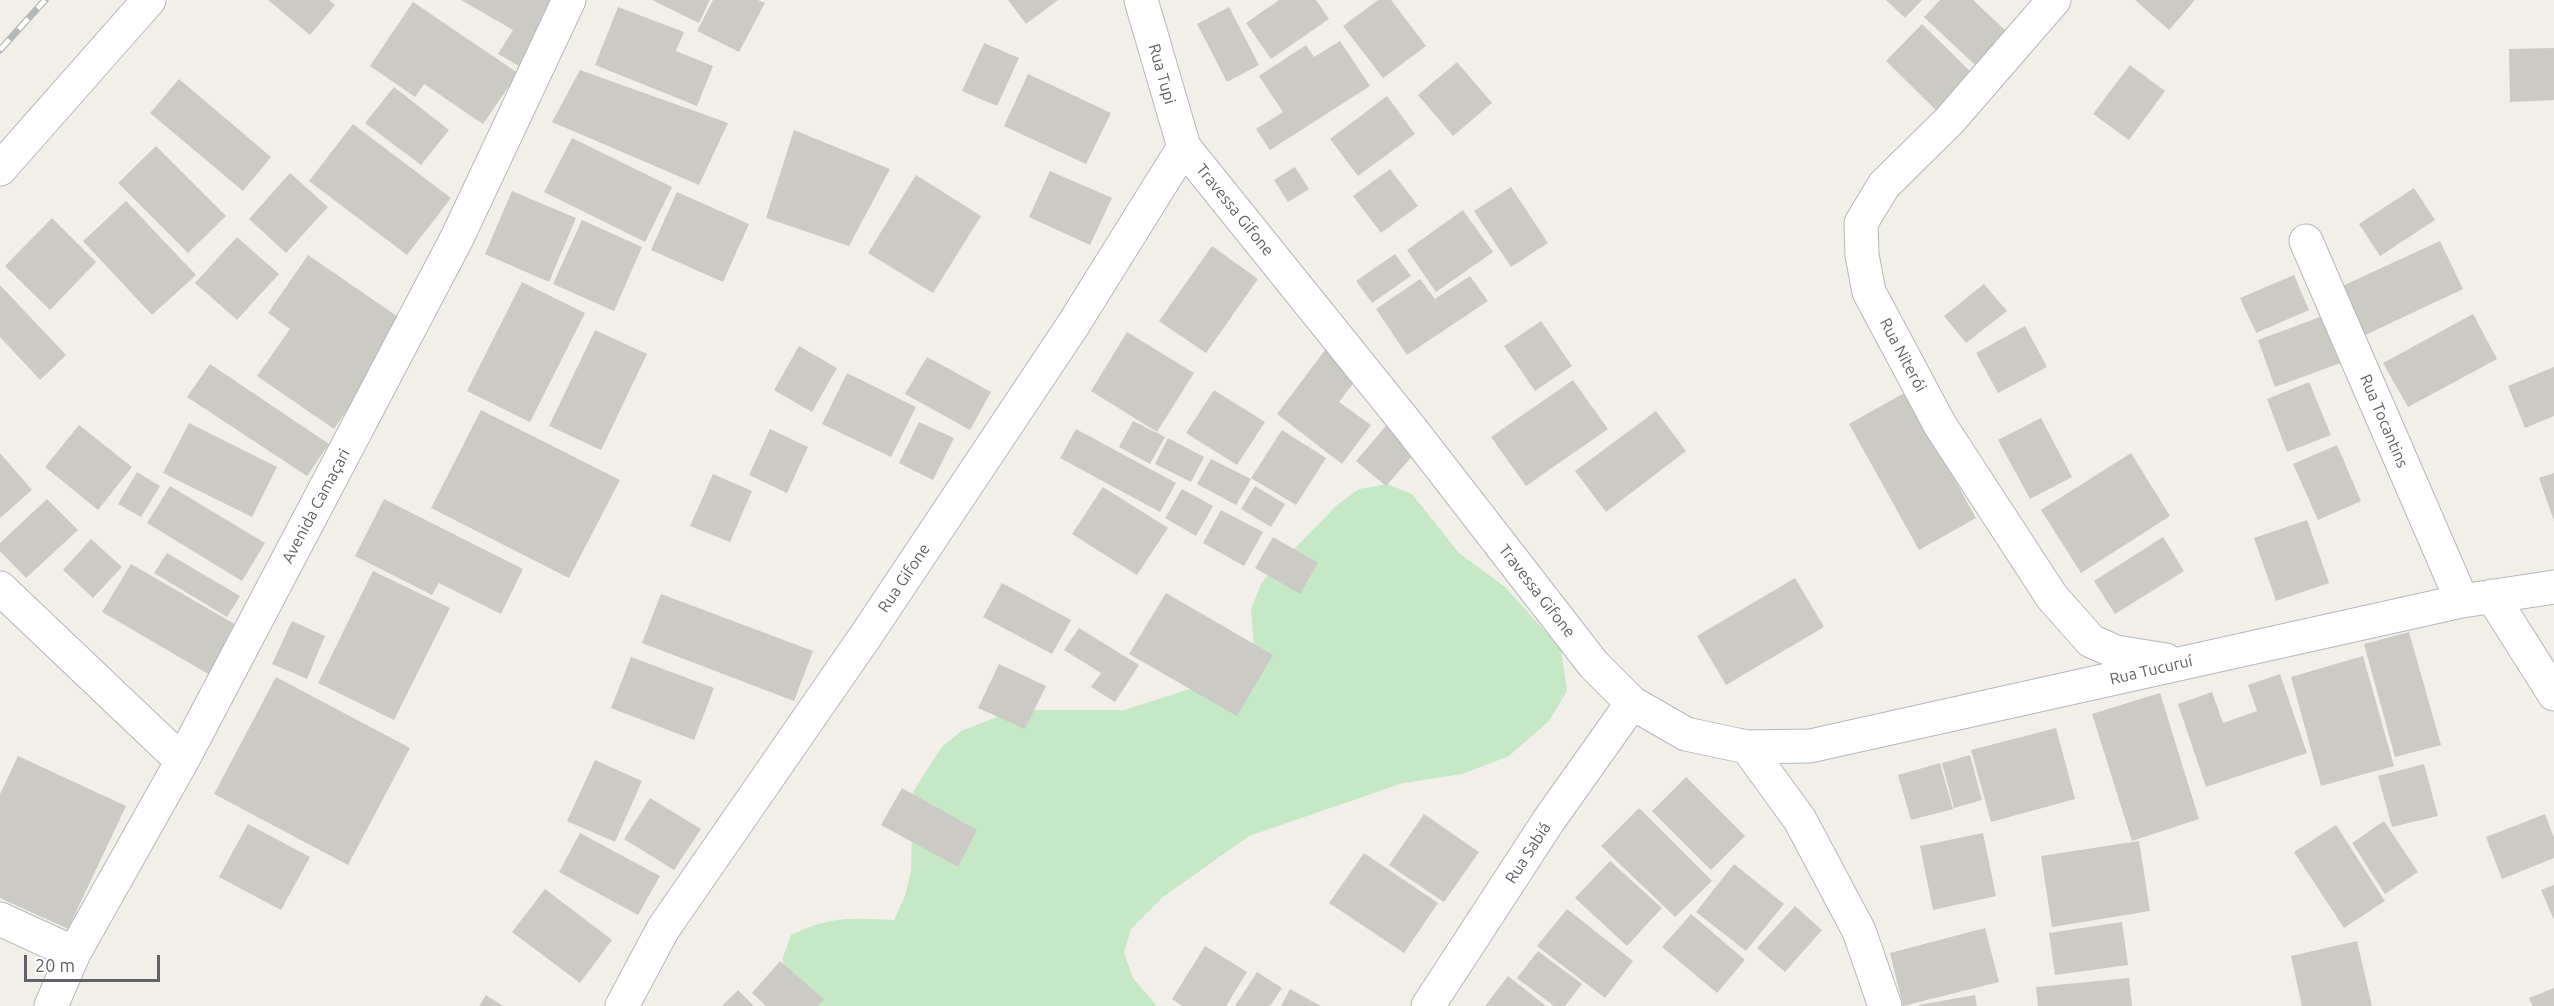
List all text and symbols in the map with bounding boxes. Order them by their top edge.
street label: Rua Tupi [1144,42,1180,106]
street label: Travessa Gifone [1192,160,1278,260]
street label: Rua Niterói [1876,315,1930,395]
street label: Rua Tocantins [2356,371,2412,471]
street label: Avenida Camaçari [278,446,354,566]
street label: Rua Gifone [874,540,934,616]
street label: Travessa Gifone [1495,541,1579,641]
street label: Rua Tucuruí [2108,651,2194,689]
street label: Rua Sabiá [1501,819,1555,887]
scale bar [27,943,164,981]
text: 20 m [35,955,75,975]

